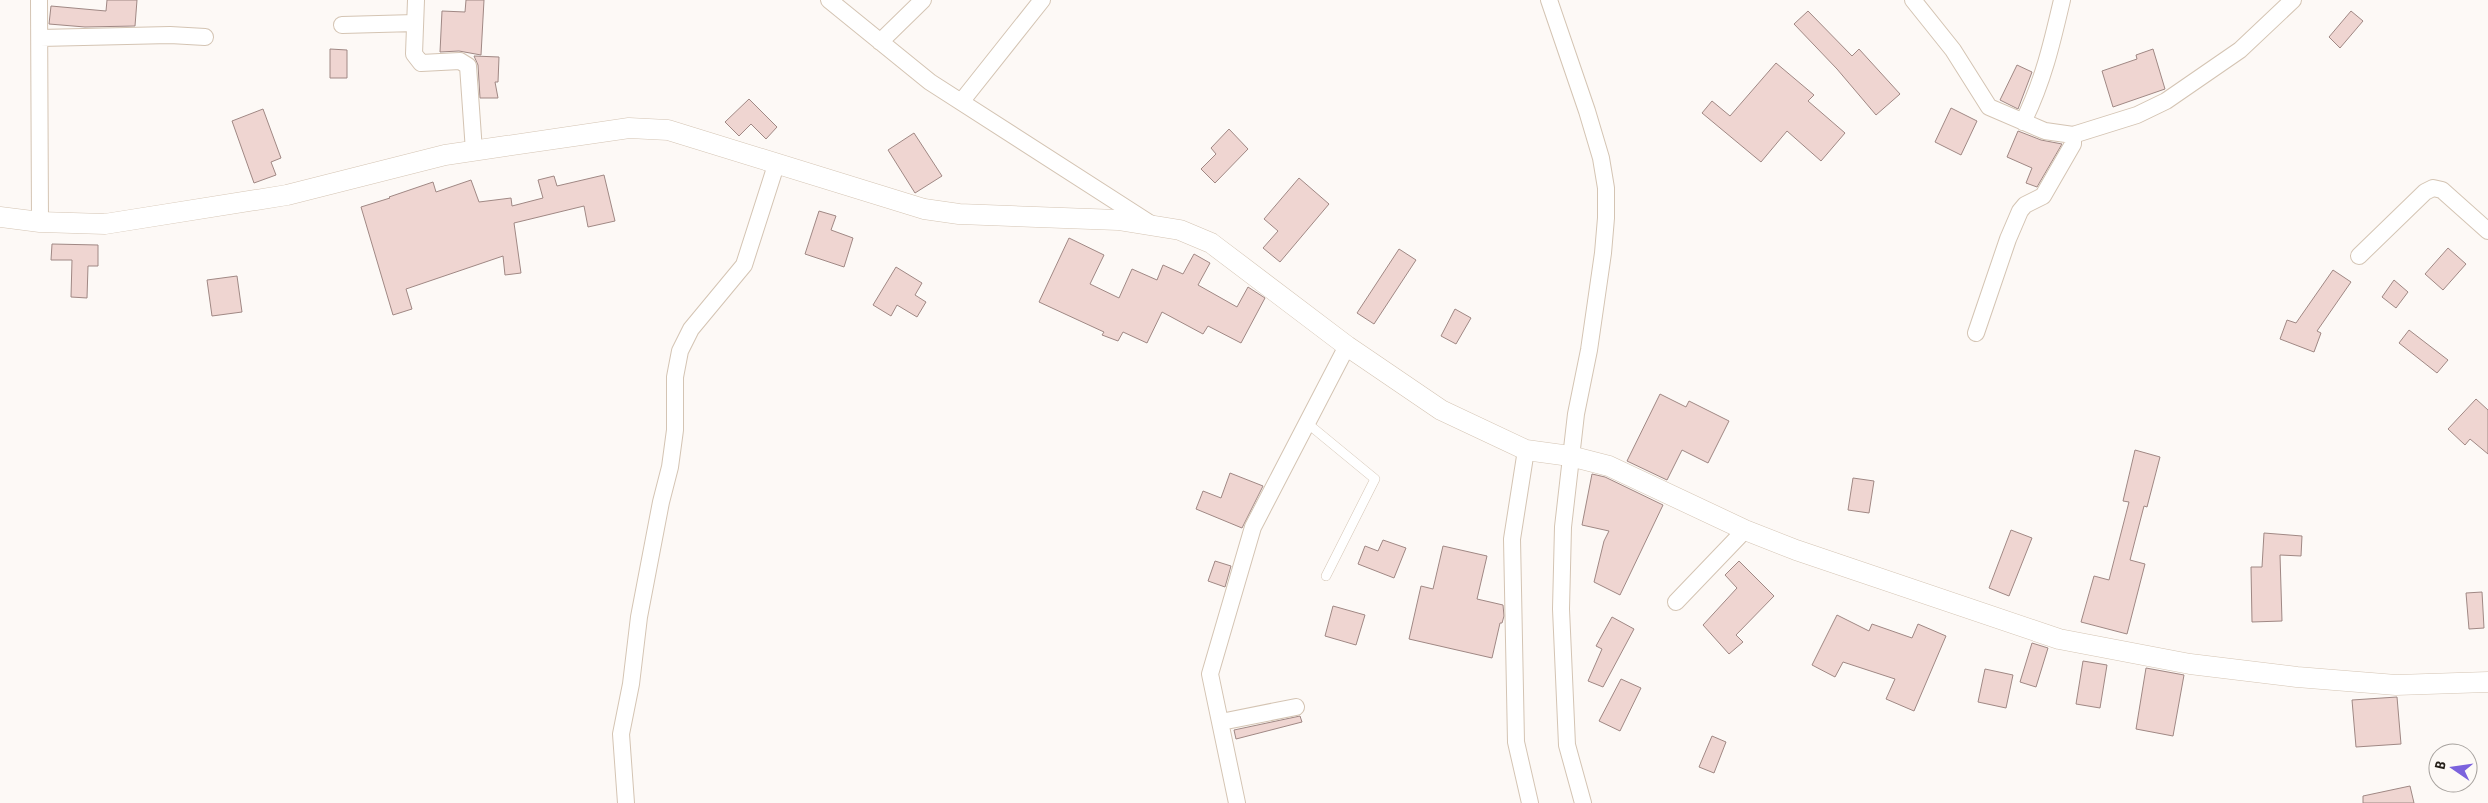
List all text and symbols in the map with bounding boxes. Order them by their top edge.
north arrow [2428,743,2478,793]
text: B [2432,759,2449,771]

